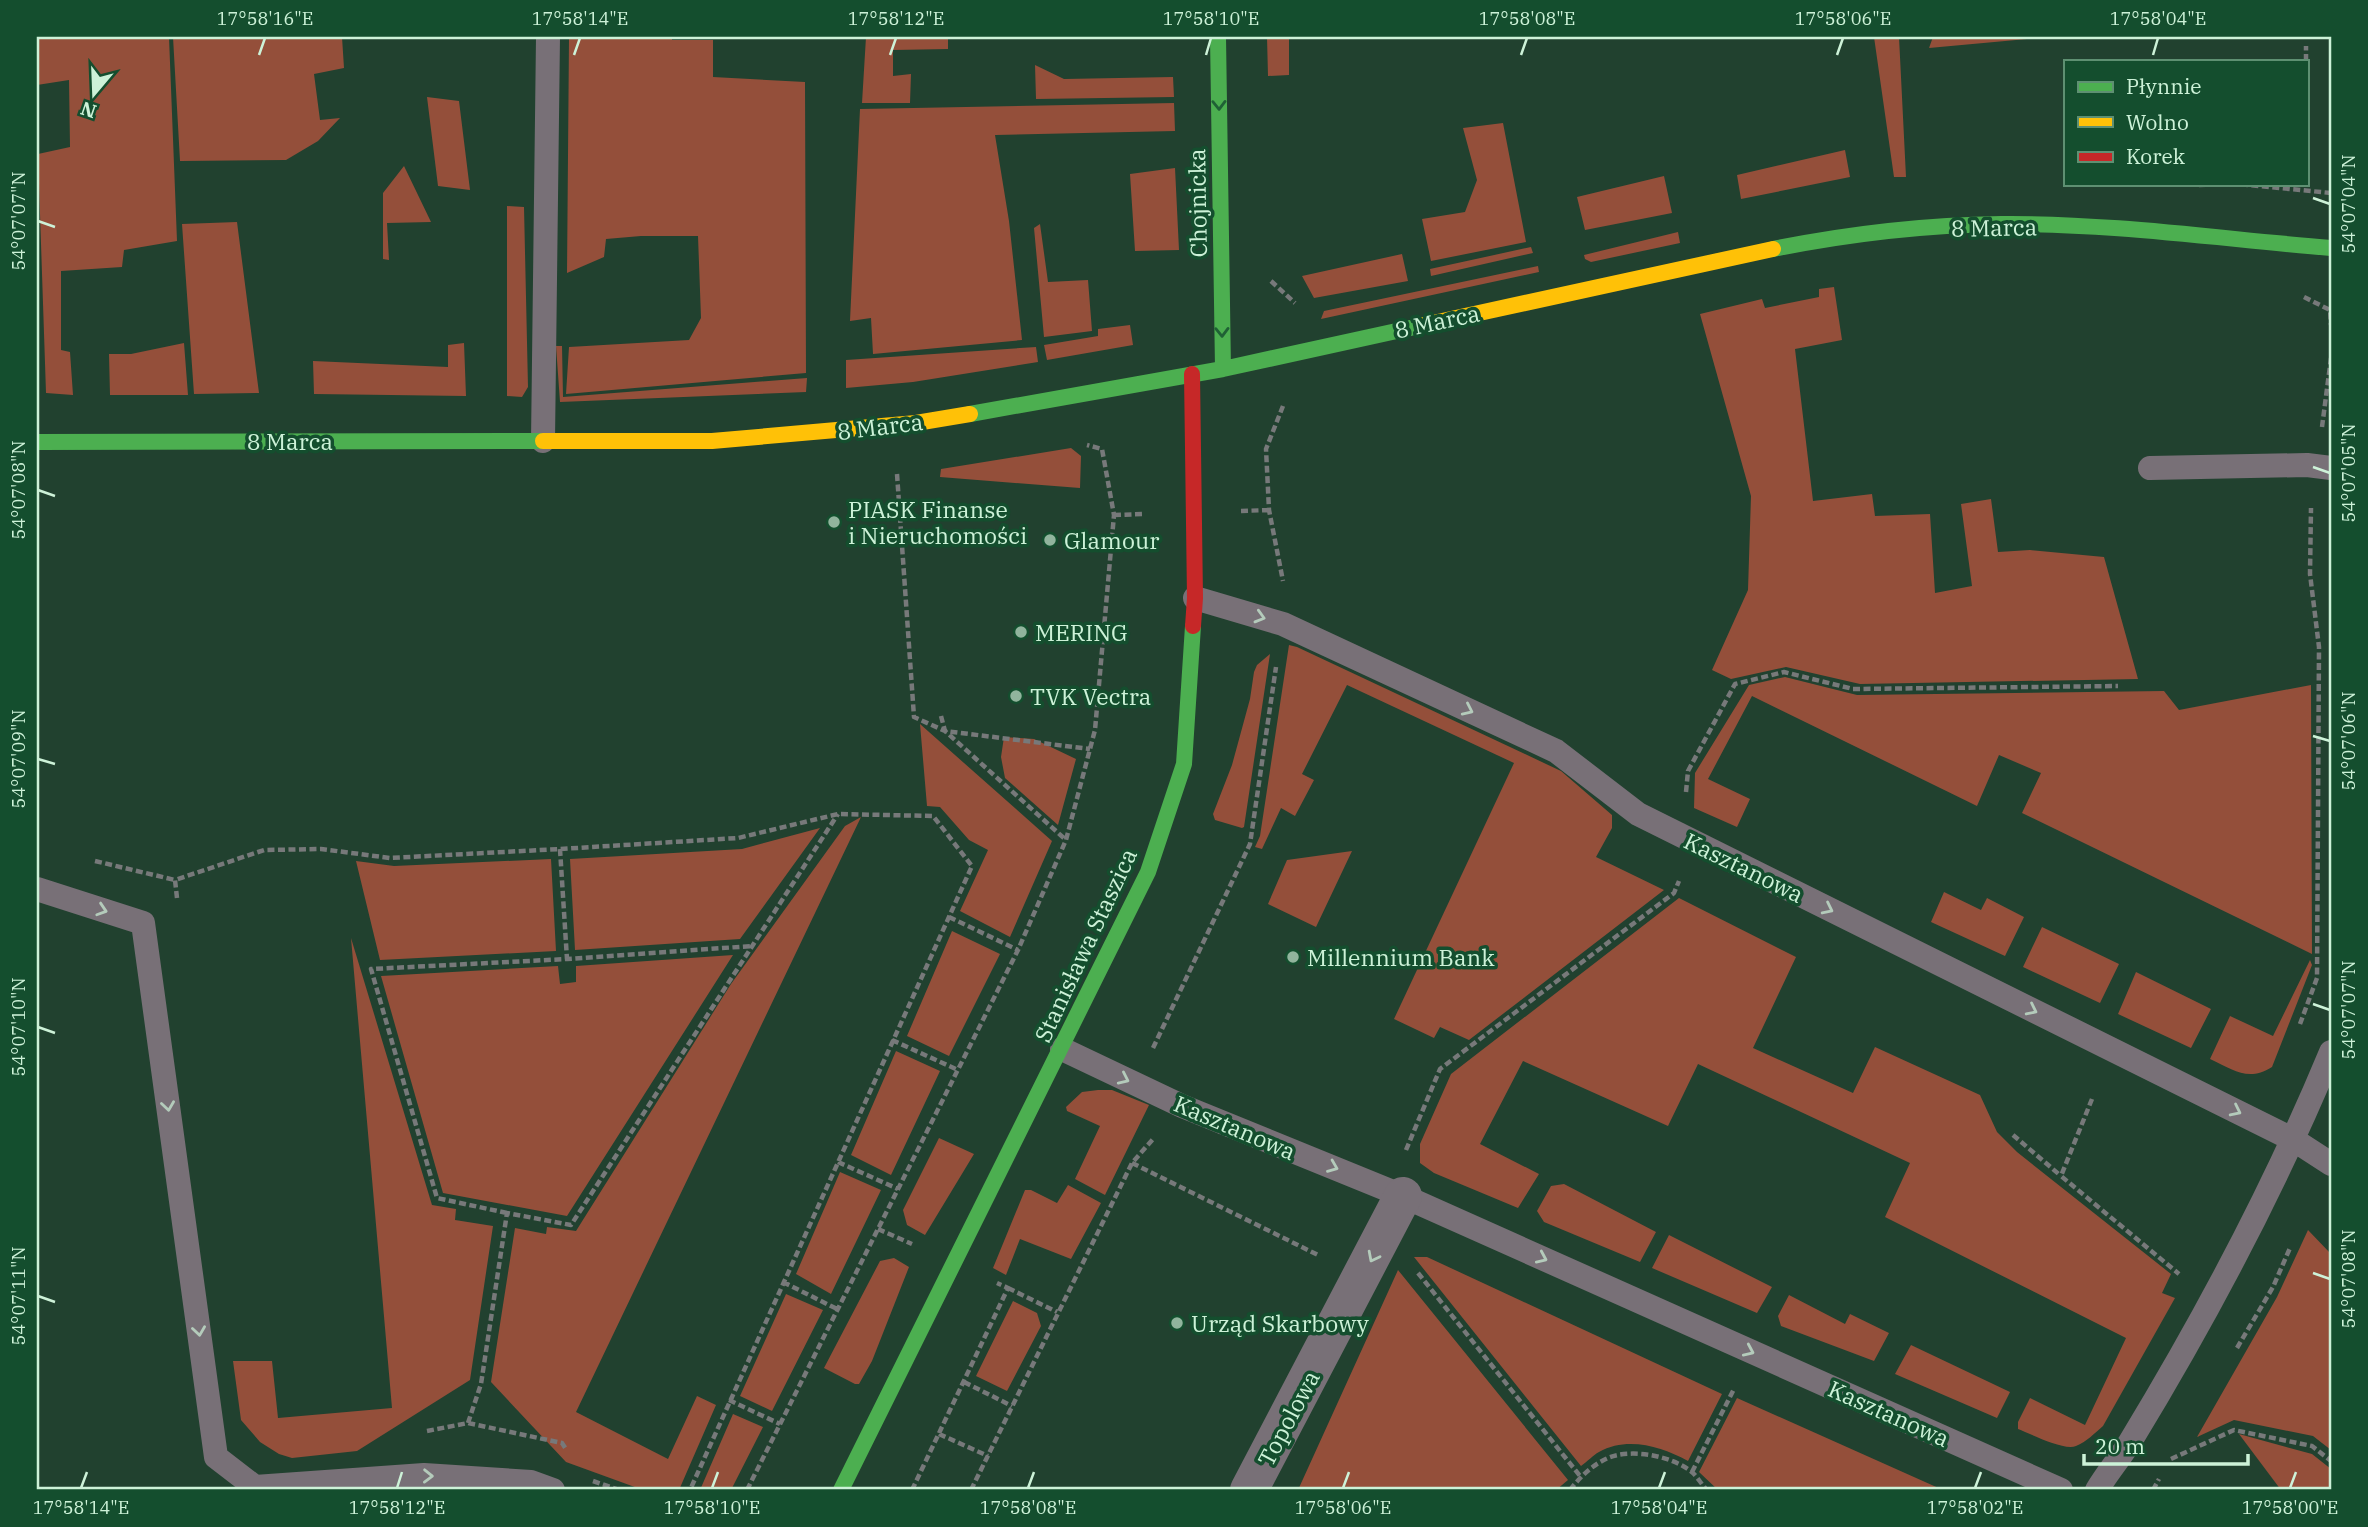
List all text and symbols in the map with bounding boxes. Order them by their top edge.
text: 17°58'16"E [217,7,313,30]
text: 17°58'14"E [532,7,628,30]
text: 17°58'12"E [848,7,944,30]
text: 17°58'10"E [1163,7,1259,30]
text: 17°58'08"E [1479,7,1575,30]
text: 17°58'06"E [1795,7,1891,30]
text: 17°58'04"E [2110,7,2206,30]
north arrow [60,60,130,130]
legend [2064,60,2308,186]
text: Płynnie [2126,72,2202,100]
text: N [77,96,99,124]
one-way arrow [1211,100,1227,111]
text: Wolno [2126,108,2189,136]
text: Korek [2126,142,2186,170]
street label: Chojnicka [1181,148,1213,258]
text: 54°07'04"N [2337,155,2360,254]
text: 54°07'07"N [7,172,30,271]
street label: 8 Marca [1951,211,2037,243]
street label: 8 Marca [1392,297,1482,345]
one-way arrow [1214,328,1230,338]
street label: 8 Marca [835,406,925,446]
text: 54°07'05"N [2337,424,2360,523]
street label: 8 Marca [247,426,333,456]
text: 54°07'08"N [7,441,30,540]
place label: PIASK Finanse i Nieruchomości [848,494,1027,550]
marker: PIASK Finanse i Nieruchomości [826,514,842,530]
place label: Glamour [1064,525,1159,555]
marker: Glamour [1042,532,1058,548]
one-way arrow [1254,608,1266,623]
place label: MERING [1035,617,1128,647]
marker: MERING [1013,624,1029,640]
place label: TVK Vectra [1030,681,1151,711]
marker: TVK Vectra [1008,688,1024,704]
text: 54°07'06"N [2337,692,2360,791]
one-way arrow [1460,702,1473,716]
text: 54°07'09"N [7,710,30,809]
street label: Kasztanowa [1679,825,1809,909]
street label: Stanisława Staszica [1027,843,1143,1047]
one-way arrow [1821,901,1833,915]
one-way arrow [95,902,107,916]
place label: Millennium Bank [1307,942,1495,972]
marker: Millennium Bank [1285,949,1301,965]
text: 54°07'07"N [2337,961,2360,1060]
text: 54°07'10"N [7,978,30,1077]
one-way arrow [2025,1002,2037,1016]
one-way arrow [1117,1070,1129,1084]
street label: Kasztanowa [1170,1088,1300,1166]
one-way arrow [160,1100,175,1112]
one-way arrow [2229,1103,2241,1117]
one-way arrow [1326,1159,1338,1173]
text: 54°07'08"N [2337,1230,2360,1329]
text: 54°07'11"N [7,1247,30,1346]
one-way arrow [1367,1250,1381,1262]
one-way arrow [1535,1250,1547,1264]
place label: Urząd Skarbowy [1191,1308,1369,1338]
marker: Urząd Skarbowy [1169,1315,1185,1331]
one-way arrow [191,1325,206,1337]
one-way arrow [1742,1343,1755,1357]
street label: Topolowa [1250,1365,1326,1471]
street label: Kasztanowa [1824,1373,1954,1453]
scale bar [2084,1422,2249,1466]
text: 20 m [2095,1432,2145,1460]
one-way arrow [423,1468,434,1483]
text: 17°58'14"E [33,1496,129,1519]
text: 17°58'12"E [349,1496,445,1519]
text: 17°58'10"E [664,1496,760,1519]
text: 17°58'08"E [980,1496,1076,1519]
text: 17°58'06"E [1295,1496,1391,1519]
text: 17°58'04"E [1611,1496,1707,1519]
text: 17°58'02"E [1927,1496,2023,1519]
text: 17°58'00"E [2242,1496,2338,1519]

